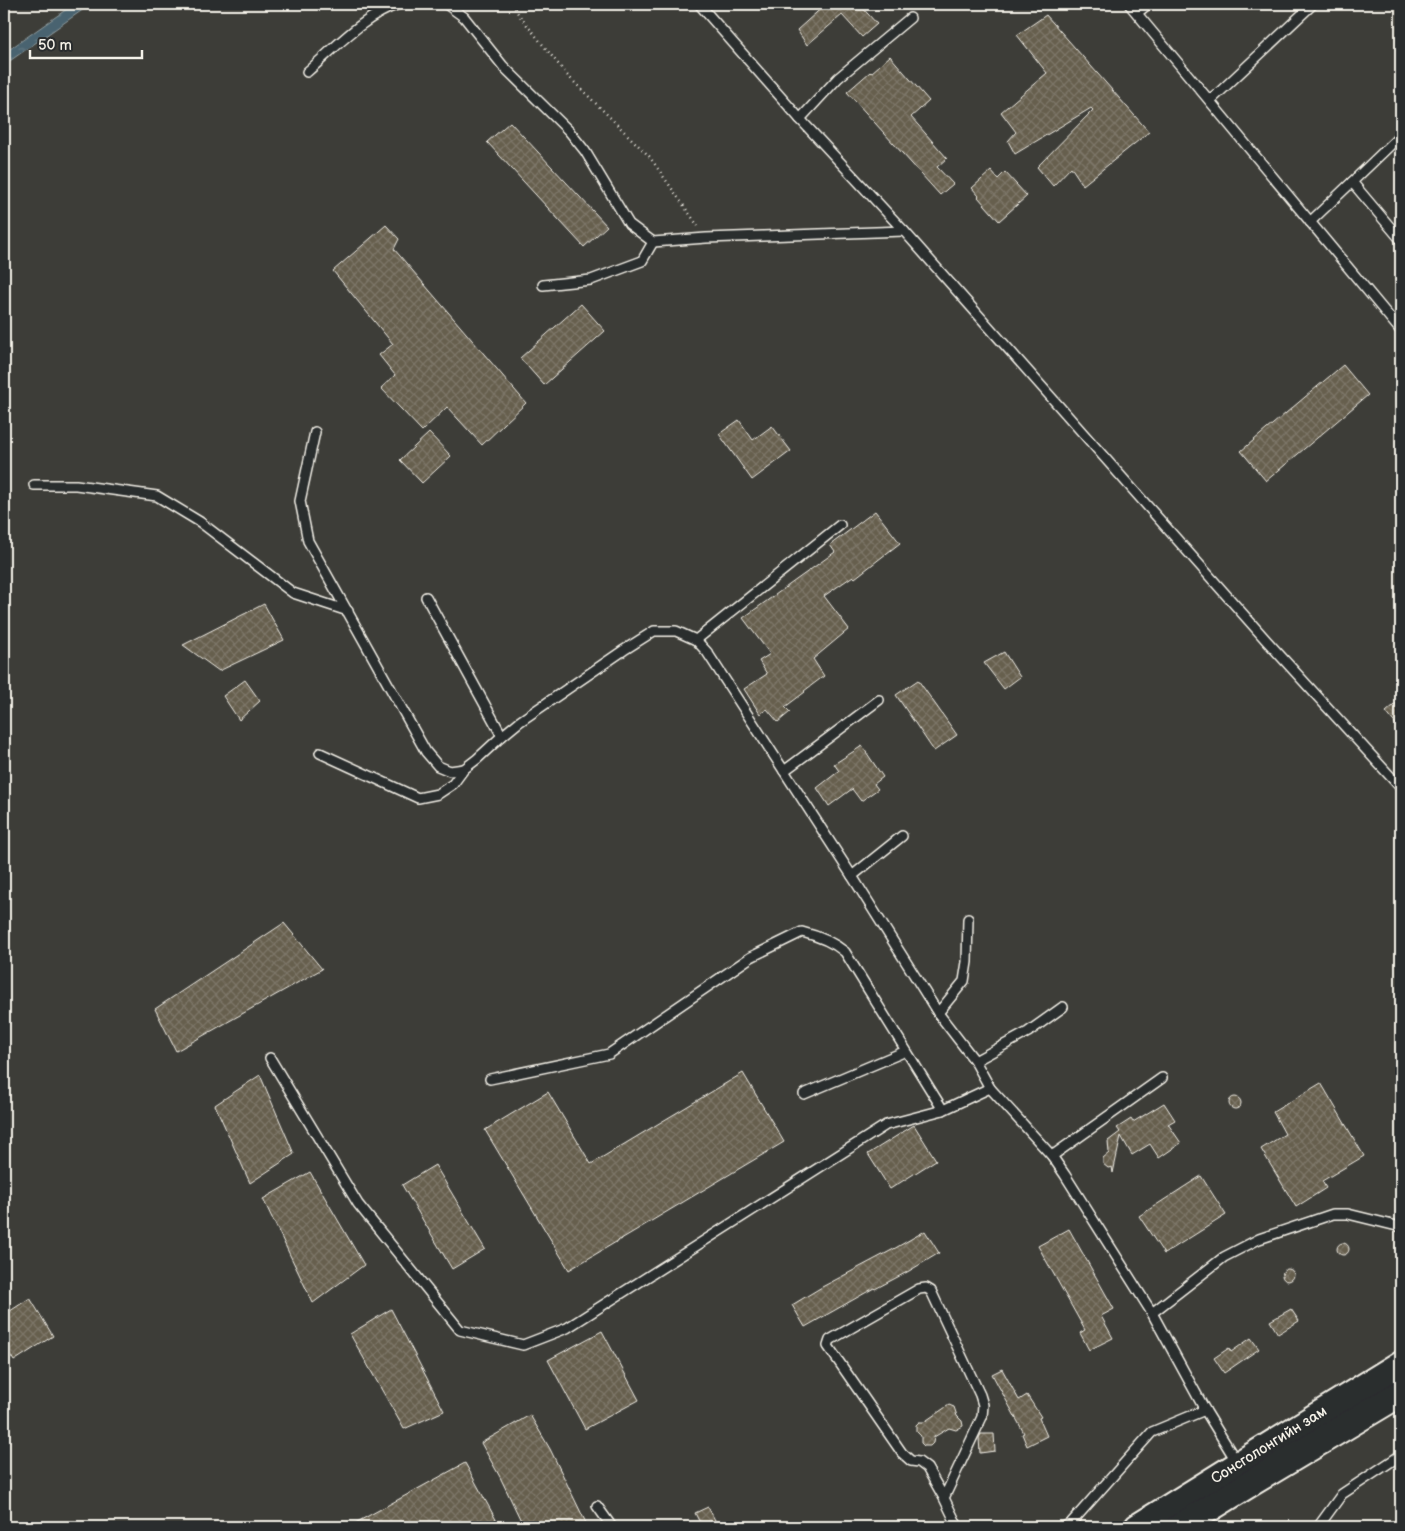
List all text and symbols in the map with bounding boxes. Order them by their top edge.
scale bar [30,28,142,60]
text: 50 m [38,36,72,55]
street label: Сонсголонгийн зам [1208,1402,1330,1488]

